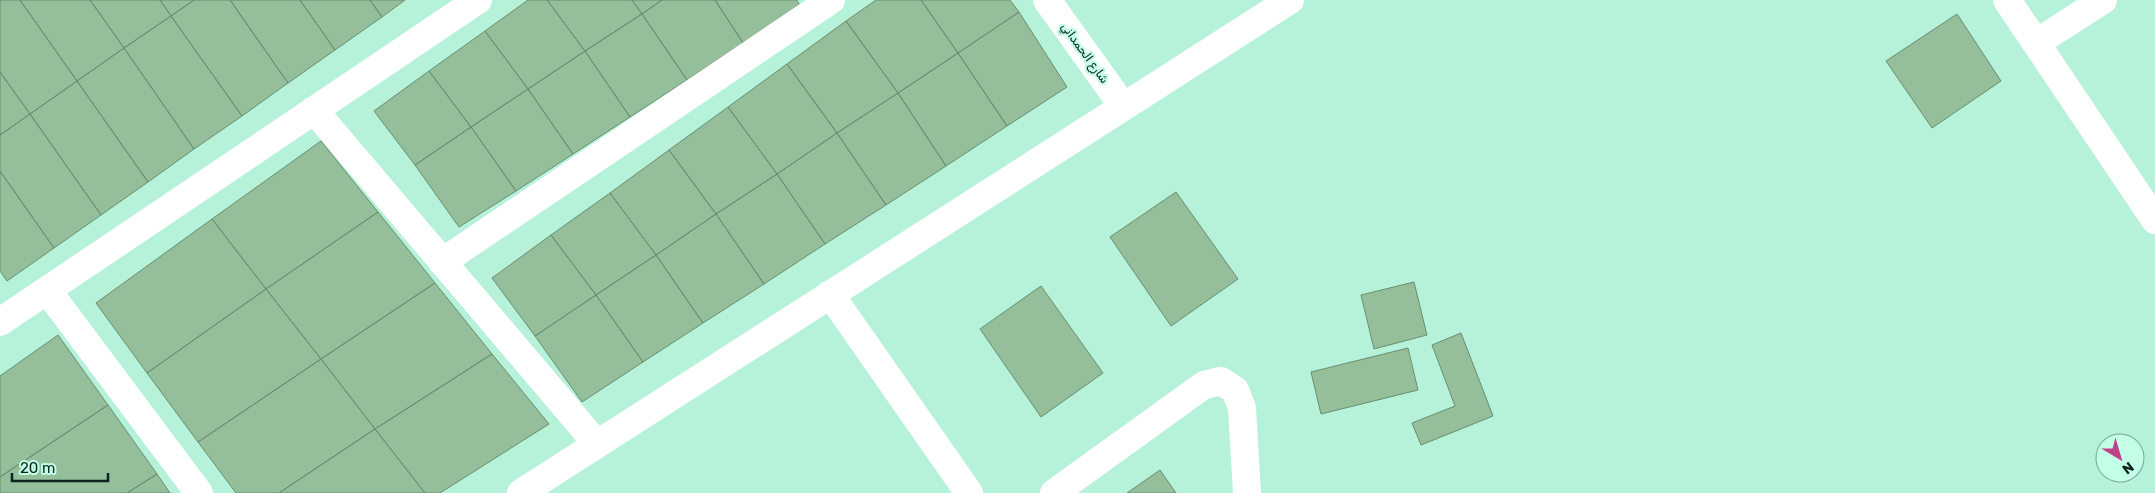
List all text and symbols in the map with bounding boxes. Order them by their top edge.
street label: شارع الحمداني [1057,20,1112,87]
north arrow [2095,433,2145,483]
scale bar [12,450,109,482]
text: N [2118,458,2137,478]
text: 20 m [20,459,55,477]

